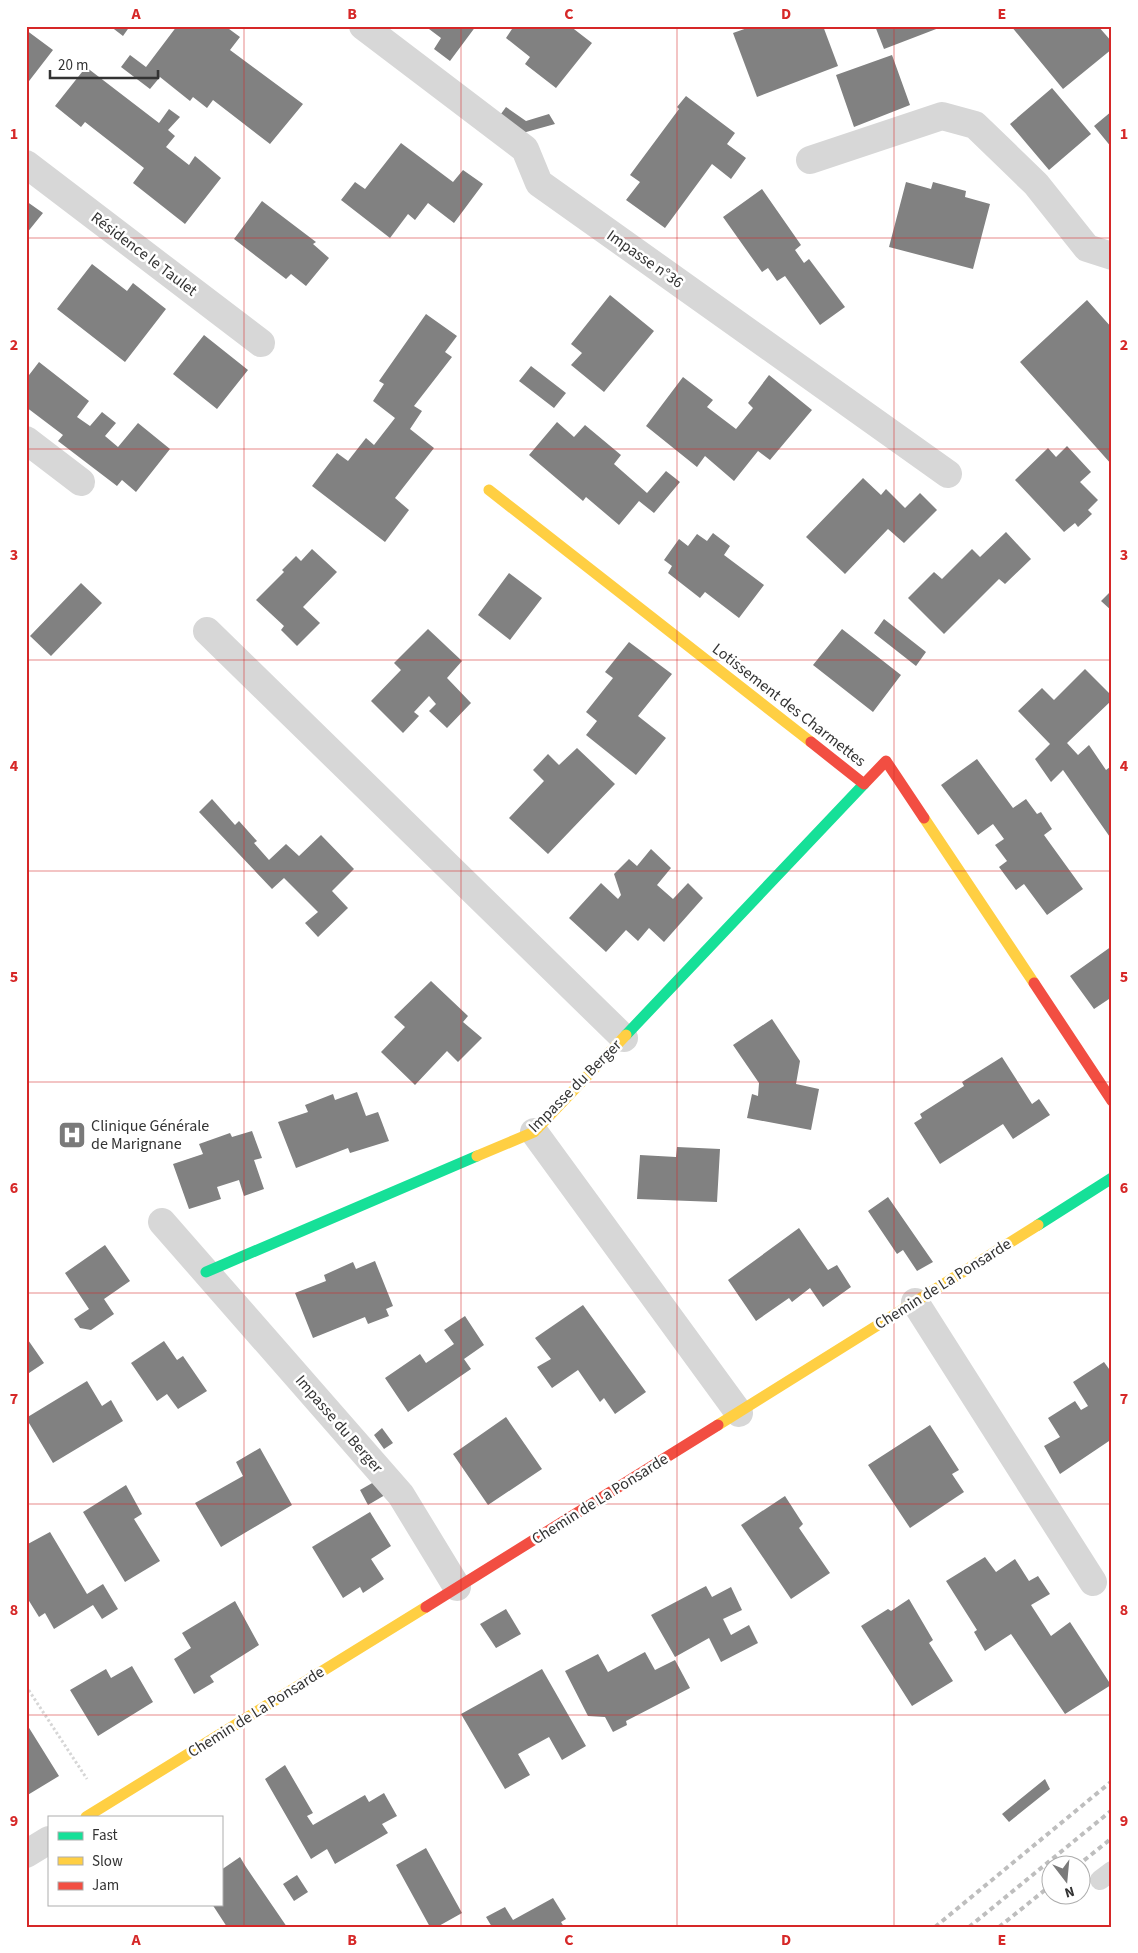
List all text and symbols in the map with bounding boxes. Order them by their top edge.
text: A [130,3,141,25]
text: B [347,3,357,25]
text: C [564,3,574,25]
text: D [781,3,791,25]
text: E [998,3,1006,25]
scale bar [50,48,158,80]
text: 20 m [58,55,88,76]
text: 1 [10,123,18,145]
text: 1 [1120,123,1128,145]
street label: Résidence le Taulet [86,207,202,302]
street label: Impasse n°36 [602,225,688,293]
text: 2 [10,334,18,356]
text: 2 [1120,334,1128,356]
text: 3 [10,544,18,566]
text: 3 [1120,544,1128,566]
street label: Lotissement des Charmettes [708,638,871,772]
text: 4 [10,755,19,777]
text: 4 [1120,755,1129,777]
text: 5 [10,966,18,988]
text: 5 [1120,966,1128,988]
street label: Impasse du Berger [524,1034,627,1137]
place label: Clinique Générale de Marignane [91,1115,209,1155]
hospital icon: Clinique Générale de Marignane [57,1120,87,1150]
text: 6 [10,1177,18,1199]
text: 6 [1120,1177,1128,1199]
street label: Chemin de La Ponsarde [871,1233,1015,1335]
street label: Impasse du Berger [290,1370,388,1478]
text: 7 [10,1388,18,1410]
text: 7 [1120,1388,1128,1410]
street label: Chemin de La Ponsarde [528,1448,672,1550]
text: 8 [10,1599,18,1621]
text: 8 [1120,1599,1128,1621]
street label: Chemin de La Ponsarde [184,1661,328,1763]
text: 9 [10,1810,18,1832]
text: 9 [1120,1810,1128,1832]
legend [48,1816,222,1906]
text: Fast [92,1825,118,1846]
text: Slow [92,1851,123,1872]
north arrow [1040,1856,1090,1906]
text: Jam [92,1875,119,1896]
text: N [1062,1881,1077,1902]
text: A [130,1929,141,1951]
text: B [347,1929,357,1951]
text: C [564,1929,574,1951]
text: D [781,1929,791,1951]
text: E [998,1929,1006,1951]

